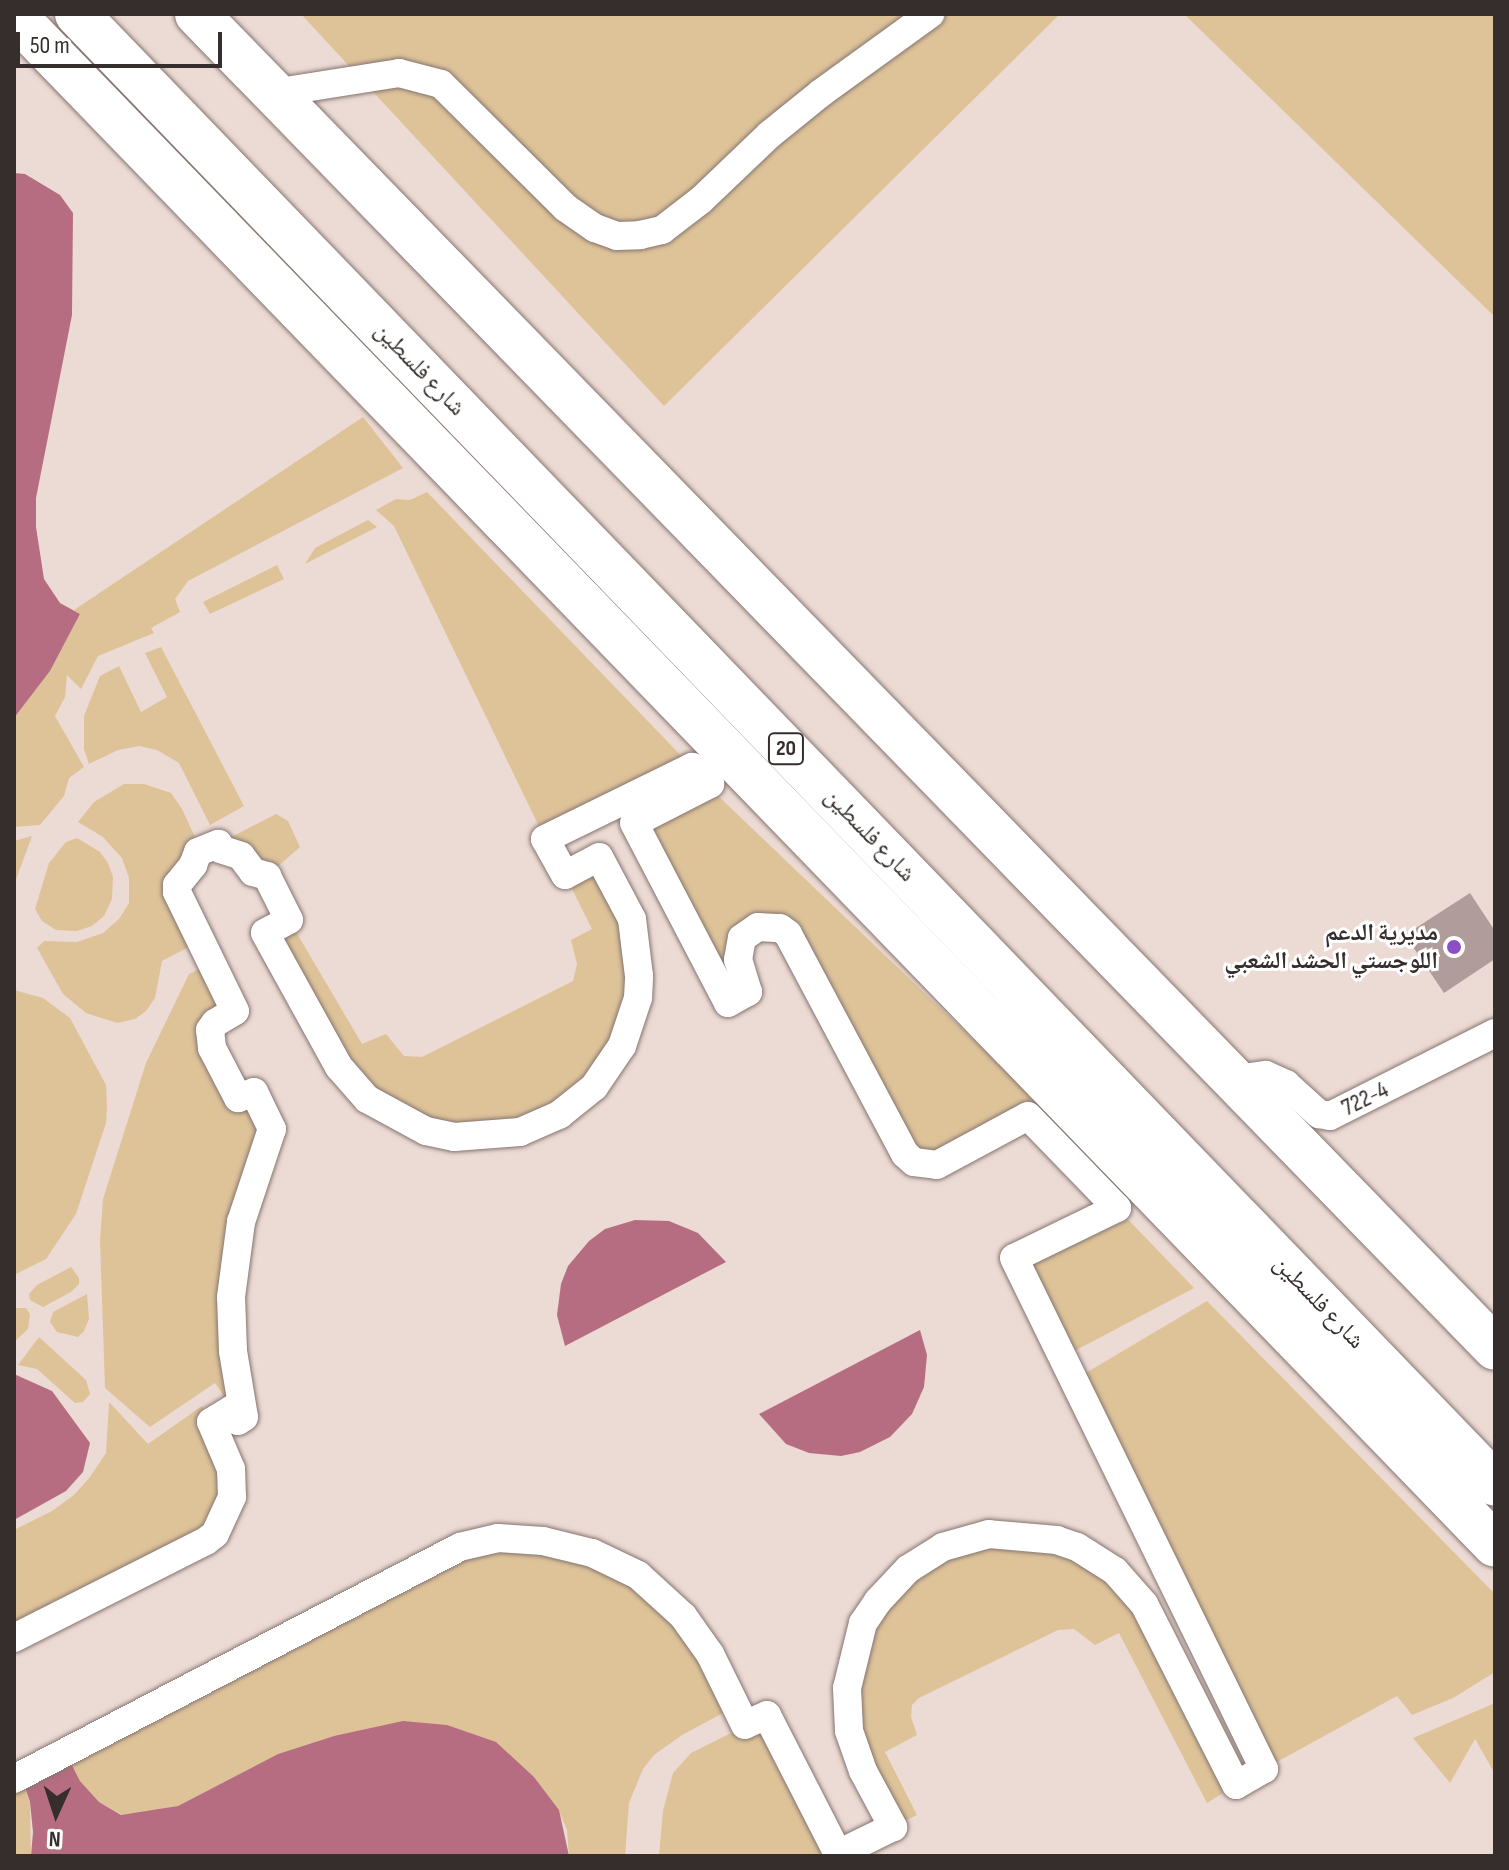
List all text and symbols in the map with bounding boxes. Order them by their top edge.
scale bar [20,16,226,66]
text: 50 m [30,31,70,60]
street label: شارع فلسطين [368,316,472,422]
road number: 20 [766,731,806,767]
street label: شارع فلسطين [818,782,922,888]
place label: مديرية الدعم اللوجستي الحشد الشعبي [1224,919,1438,975]
marker: مديرية الدعم اللوجستي الحشد الشعبي [1445,938,1463,956]
street label: 722-4 [1337,1075,1393,1123]
street label: شارع فلسطين [1267,1249,1371,1355]
north arrow [16,1774,96,1854]
text: N [48,1825,61,1852]

